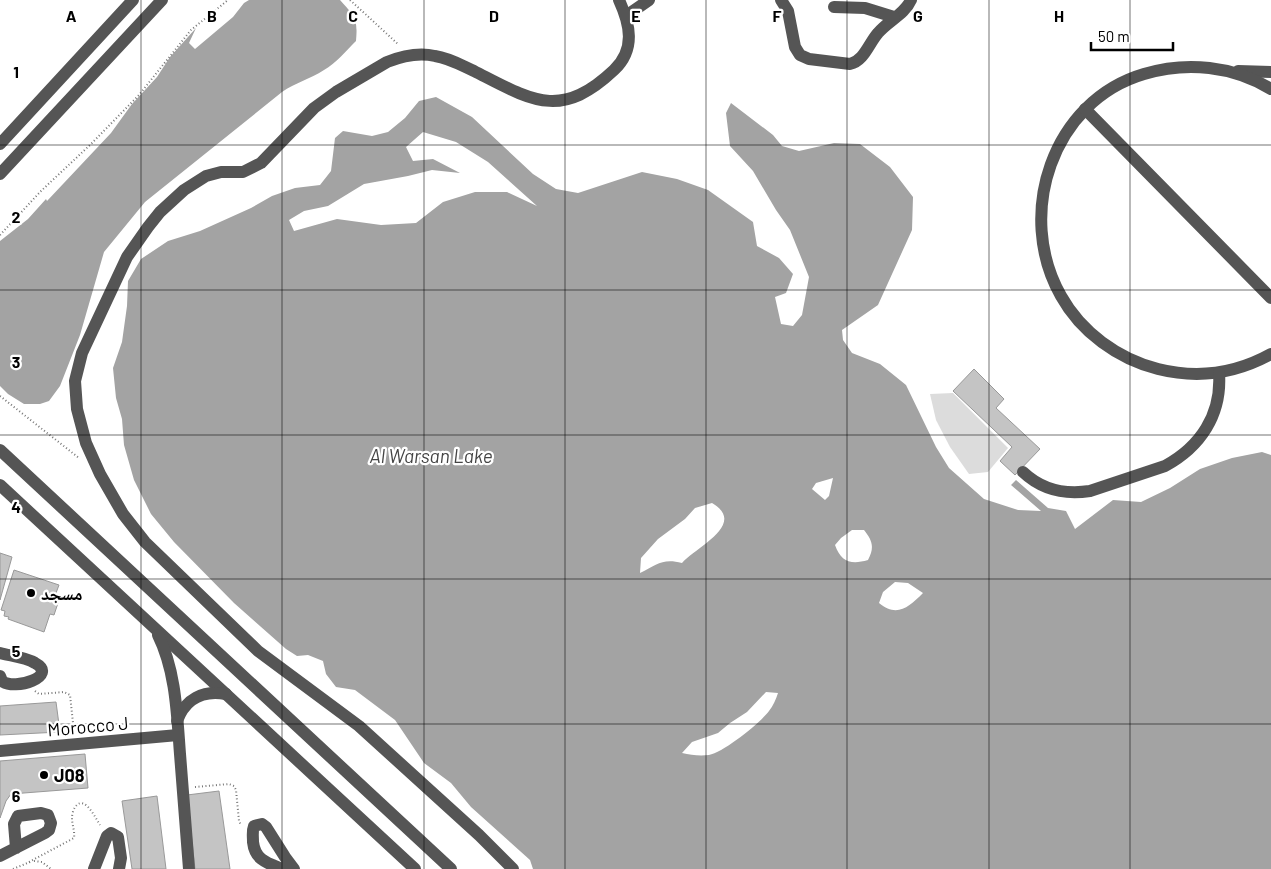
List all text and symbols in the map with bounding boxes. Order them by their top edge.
text: A [66,6,77,25]
text: B [207,6,217,25]
text: C [348,6,358,25]
text: D [489,6,499,25]
text: E [631,6,641,25]
text: F [773,6,782,25]
text: G [913,6,923,25]
text: H [1054,6,1064,25]
scale bar [1091,20,1174,52]
text: 50 m [1098,27,1130,45]
text: 1 [13,62,19,81]
text: 2 [12,207,21,226]
text: 3 [12,352,20,371]
water label: Al Warsan Lake [370,444,493,467]
text: 4 [11,497,21,516]
place label: مسجد [41,582,83,604]
marker: مسجد [25,587,37,599]
text: 5 [12,641,21,660]
street label: Morocco J [47,711,129,741]
place label: J08 [54,764,85,786]
marker: J08 [38,769,50,781]
text: 6 [12,786,21,805]

